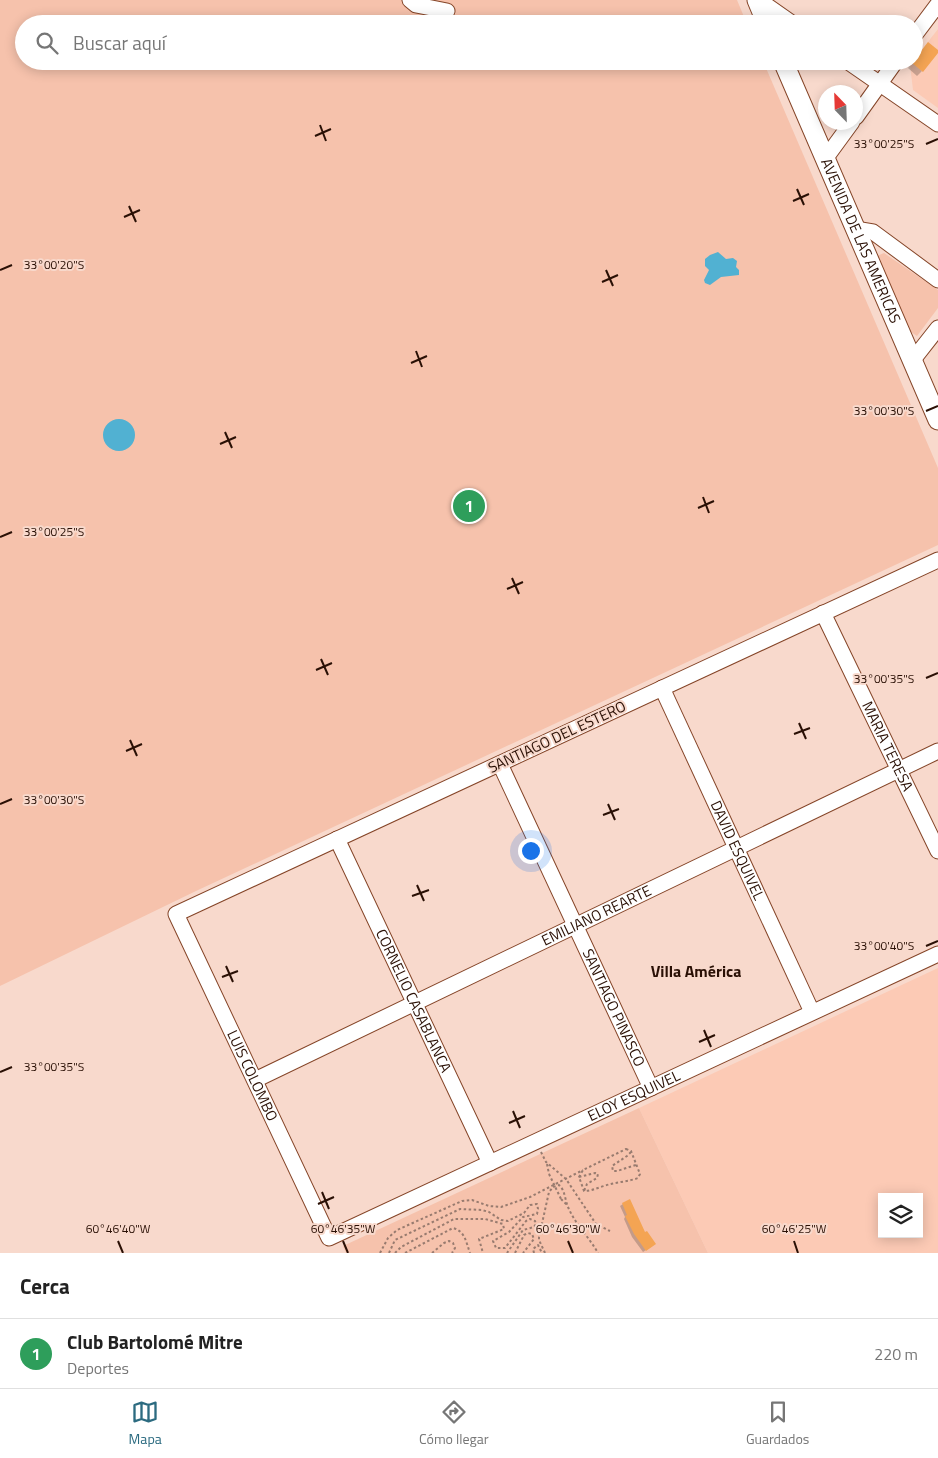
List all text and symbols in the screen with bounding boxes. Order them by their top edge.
search box [15,15,923,70]
text: Buscar aquí [73,28,166,57]
icon: search [33,29,61,57]
north arrow [818,85,863,130]
text: 33°00'25"S [854,134,914,153]
street label: AVENIDA DE LAS AMERICAS [815,155,907,327]
text: 33°00'20"S [24,255,84,274]
text: 33°00'30"S [854,401,914,420]
pin: 1 [453,487,485,525]
text: 33°00'25"S [24,522,84,541]
text: 33°00'35"S [854,669,914,688]
street label: SANTIAGO DEL ESTERO [484,694,630,779]
street label: MARIA TERESA [856,697,919,795]
text: 33°00'30"S [24,790,84,809]
street label: DAVID ESQUIVEL [705,797,771,904]
your location [518,838,544,864]
street label: EMILIANO REARTE [537,879,655,951]
street label: CORNELIO CASABLANCA [370,925,458,1076]
text: 33°00'40"S [854,936,914,955]
street label: SANTIAGO PINASCO [577,945,651,1070]
district label: Villa América [651,959,741,983]
street label: LUIS COLOMBO [221,1026,284,1125]
text: 33°00'35"S [24,1057,84,1076]
street label: ELOY ESQUIVEL [584,1064,684,1127]
map controls [878,1193,923,1238]
button: layers [878,1193,923,1238]
text: 60°46'40"W [86,1219,151,1238]
text: 60°46'35"W [311,1219,376,1238]
text: 60°46'30"W [536,1219,601,1238]
text: 60°46'25"W [762,1219,827,1238]
text: Cerca [20,1270,70,1302]
text: Club Bartolomé Mitre [67,1327,243,1356]
text: 1 [32,1342,40,1366]
text: 220 m [874,1342,918,1366]
text: Deportes [67,1356,129,1380]
tab: Mapa [129,1398,162,1449]
tab: Cómo llegar [419,1398,489,1449]
tab: Guardados [746,1398,809,1449]

